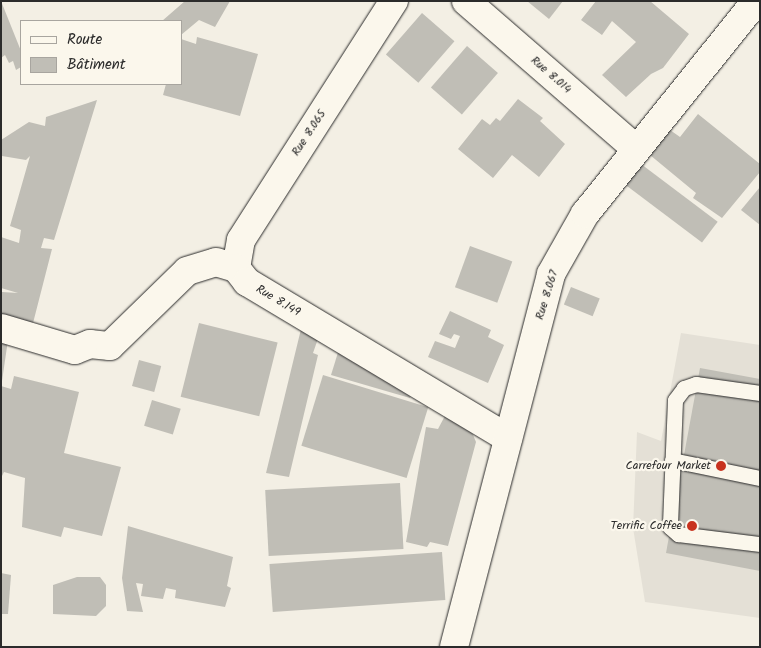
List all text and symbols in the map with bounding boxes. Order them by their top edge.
legend [20,20,182,85]
text: Route [67,28,102,52]
text: Bâtiment [67,53,126,77]
street label: Rue 8.014 [528,53,574,97]
street label: Rue 8.065 [289,107,329,159]
street label: Rue 8.067 [533,268,561,322]
street label: Rue 8.149 [253,282,303,320]
place label: Carrefour Market [626,459,711,473]
marker: Carrefour Market [715,460,727,472]
place label: Terrific Coffee [610,519,682,533]
marker: Terrific Coffee [686,520,698,532]

